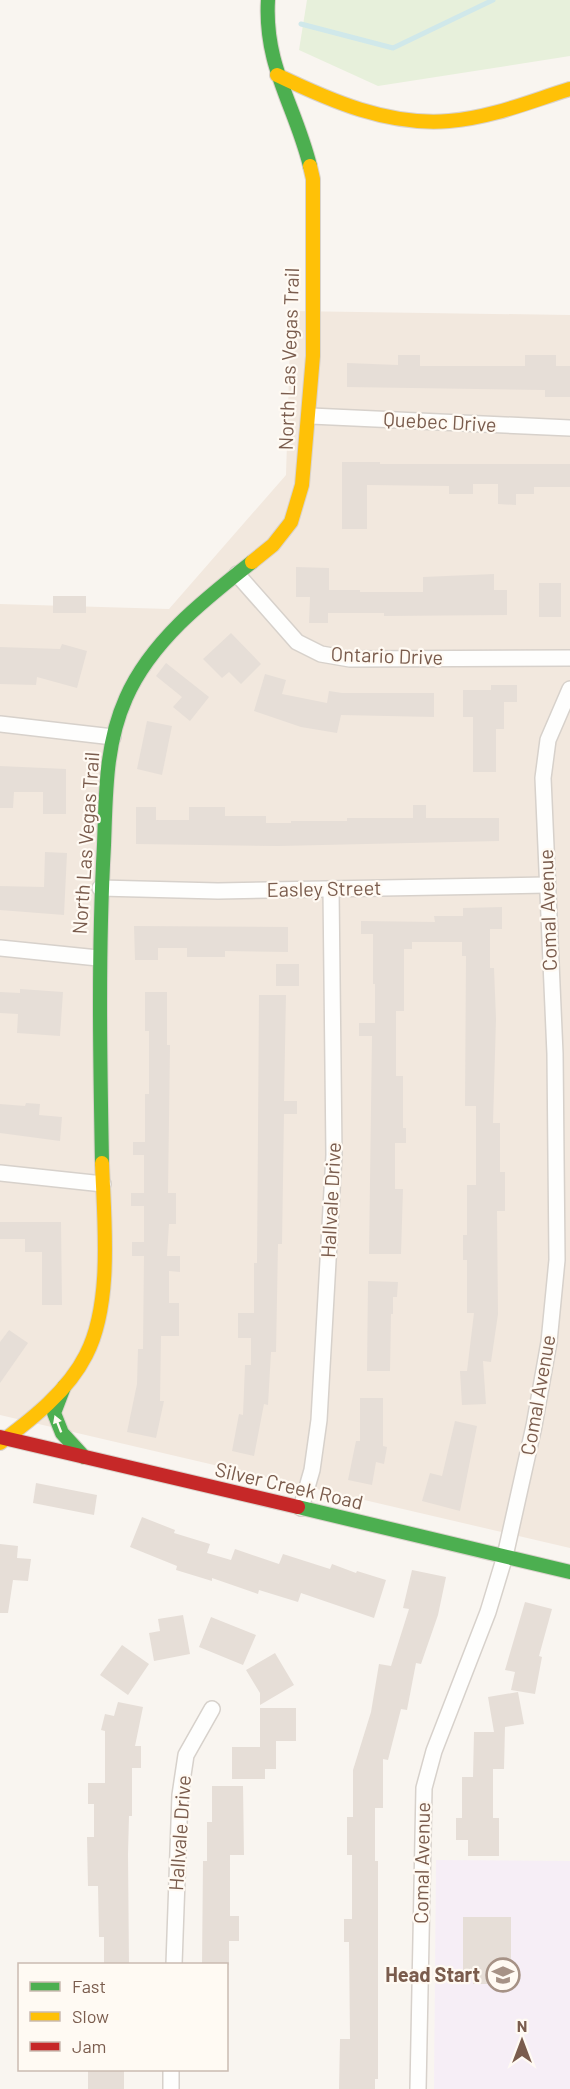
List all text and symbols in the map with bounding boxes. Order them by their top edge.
street label: North Las Vegas Trail [273,267,303,451]
street label: Quebec Drive [383,406,497,436]
street label: Ontario Drive [330,641,444,669]
street label: North Las Vegas Trail [67,751,103,935]
street label: Comal Avenue [533,849,561,971]
street label: Easley Street [266,875,382,901]
street label: Hallvale Drive [315,1141,345,1258]
street label: Comal Avenue [515,1333,559,1457]
one-way arrow [53,1414,63,1432]
street label: Silver Creek Road [213,1456,366,1514]
street label: Hallvale Drive [163,1774,195,1892]
street label: Comal Avenue [408,1802,434,1924]
school or university icon: Head Start [485,1957,521,1993]
place label: Head Start [385,1962,480,1986]
legend [18,1963,228,2071]
text: Fast [72,1975,106,1997]
text: Slow [72,2005,109,2027]
north arrow [492,2011,552,2071]
text: N [517,2016,527,2035]
text: Jam [72,2035,106,2057]

